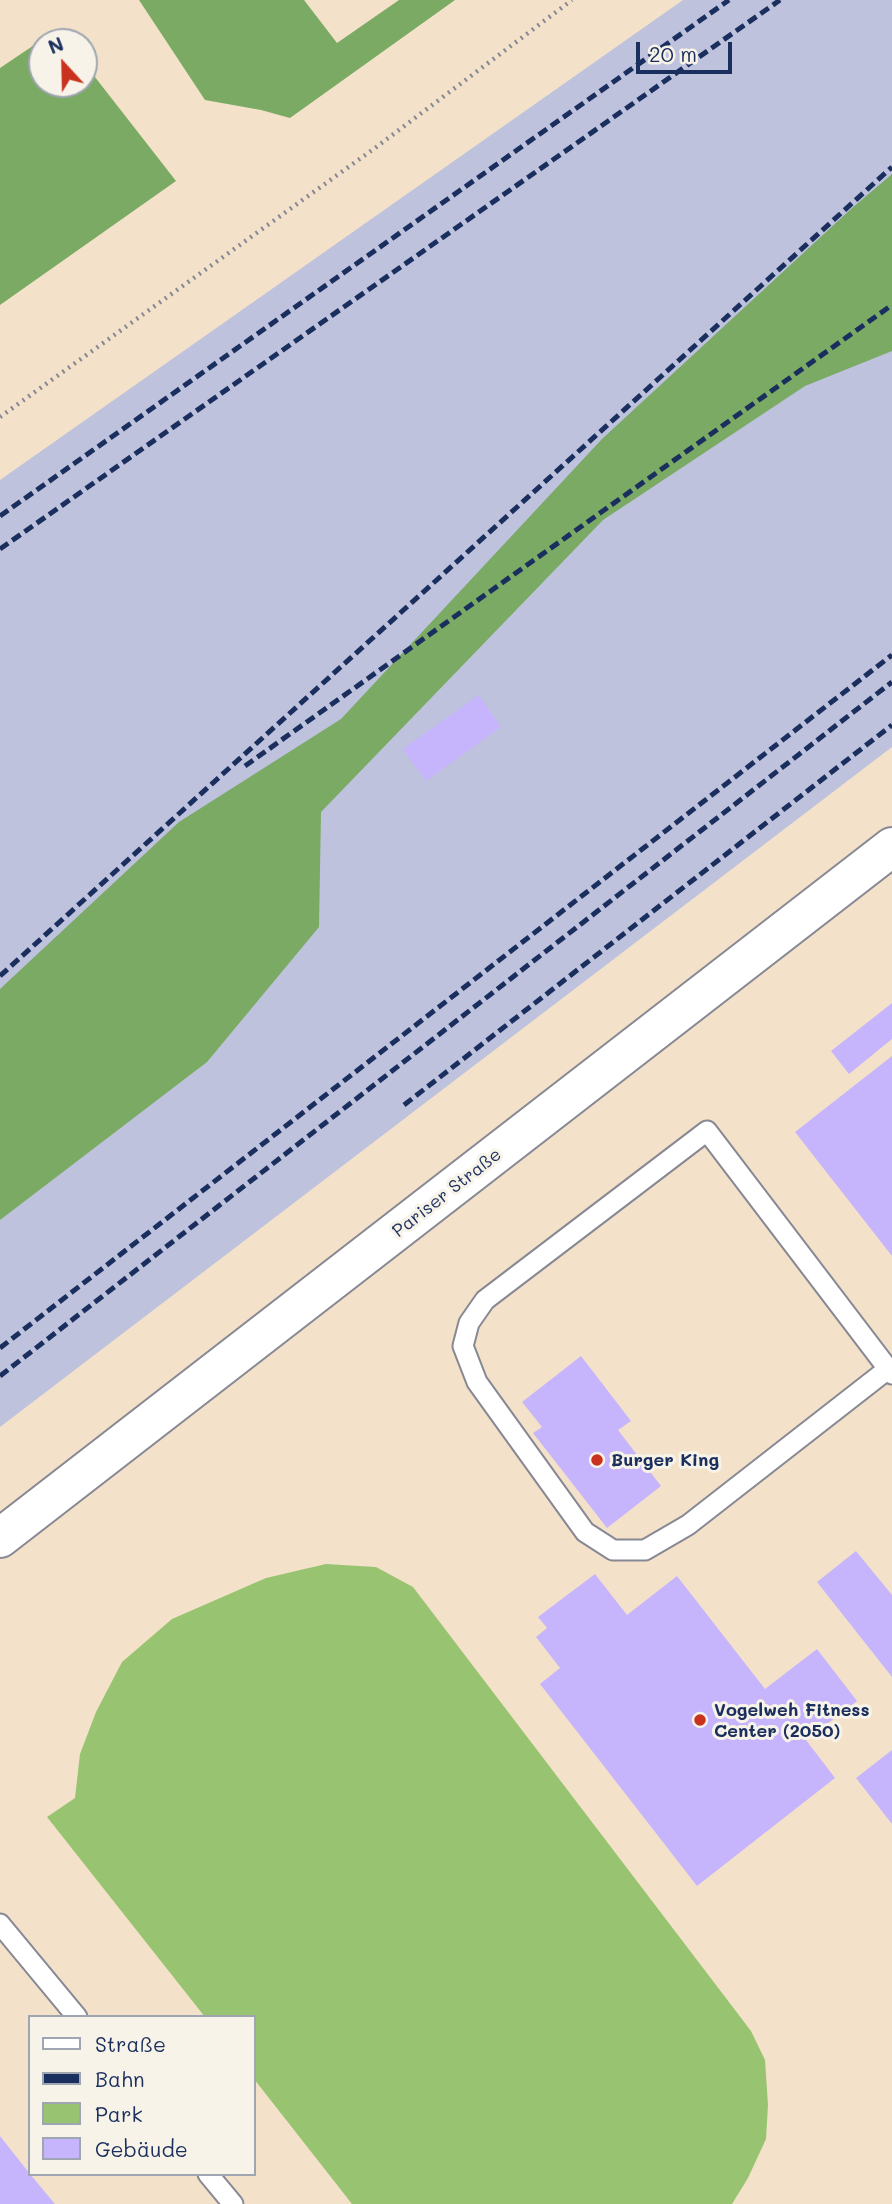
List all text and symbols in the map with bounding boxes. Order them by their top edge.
north arrow [28,28,98,98]
scale bar [640,28,736,72]
text: N [44,31,67,59]
text: 20 m [649,40,697,67]
street label: Pariser Straße [388,1144,506,1242]
place label: Burger King [611,1449,719,1471]
marker: Burger King [589,1452,605,1468]
place label: Vogelweh Fitness Center (2050) [714,1699,870,1742]
marker: Vogelweh Fitness Center (2050) [692,1712,708,1728]
legend [28,2015,256,2176]
text: Straße [95,2030,166,2057]
text: Bahn [95,2065,145,2092]
text: Park [95,2100,143,2127]
text: Gebäude [95,2135,188,2162]

